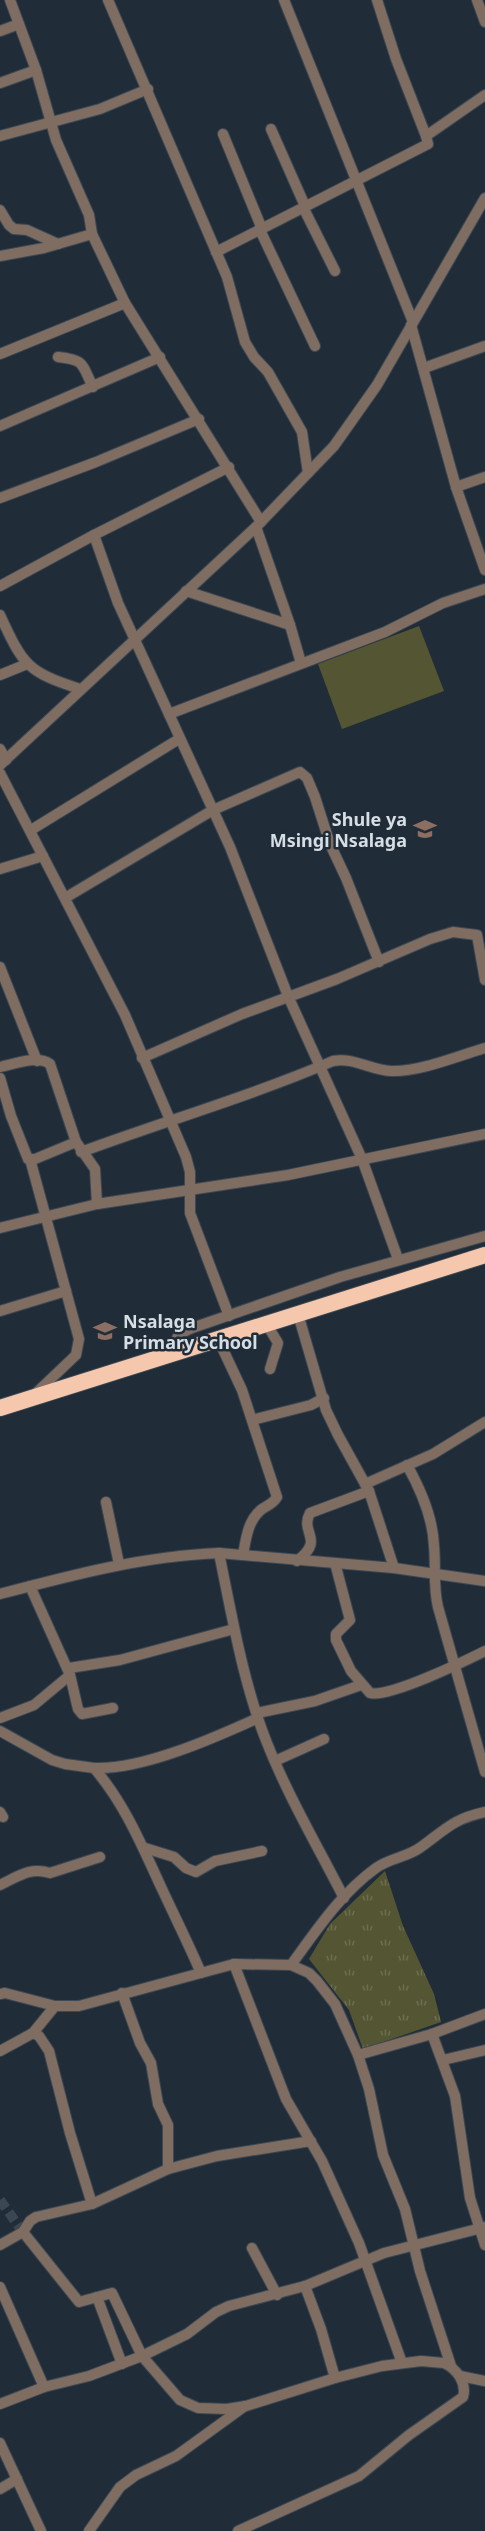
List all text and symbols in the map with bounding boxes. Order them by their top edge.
place label: Shule ya Msingi Nsalaga [270,807,407,852]
school or university icon: Shule ya Msingi Nsalaga [412,816,438,842]
place label: Nsalaga Primary School [123,1309,258,1354]
school or university icon: Nsalaga Primary School [92,1318,118,1344]

